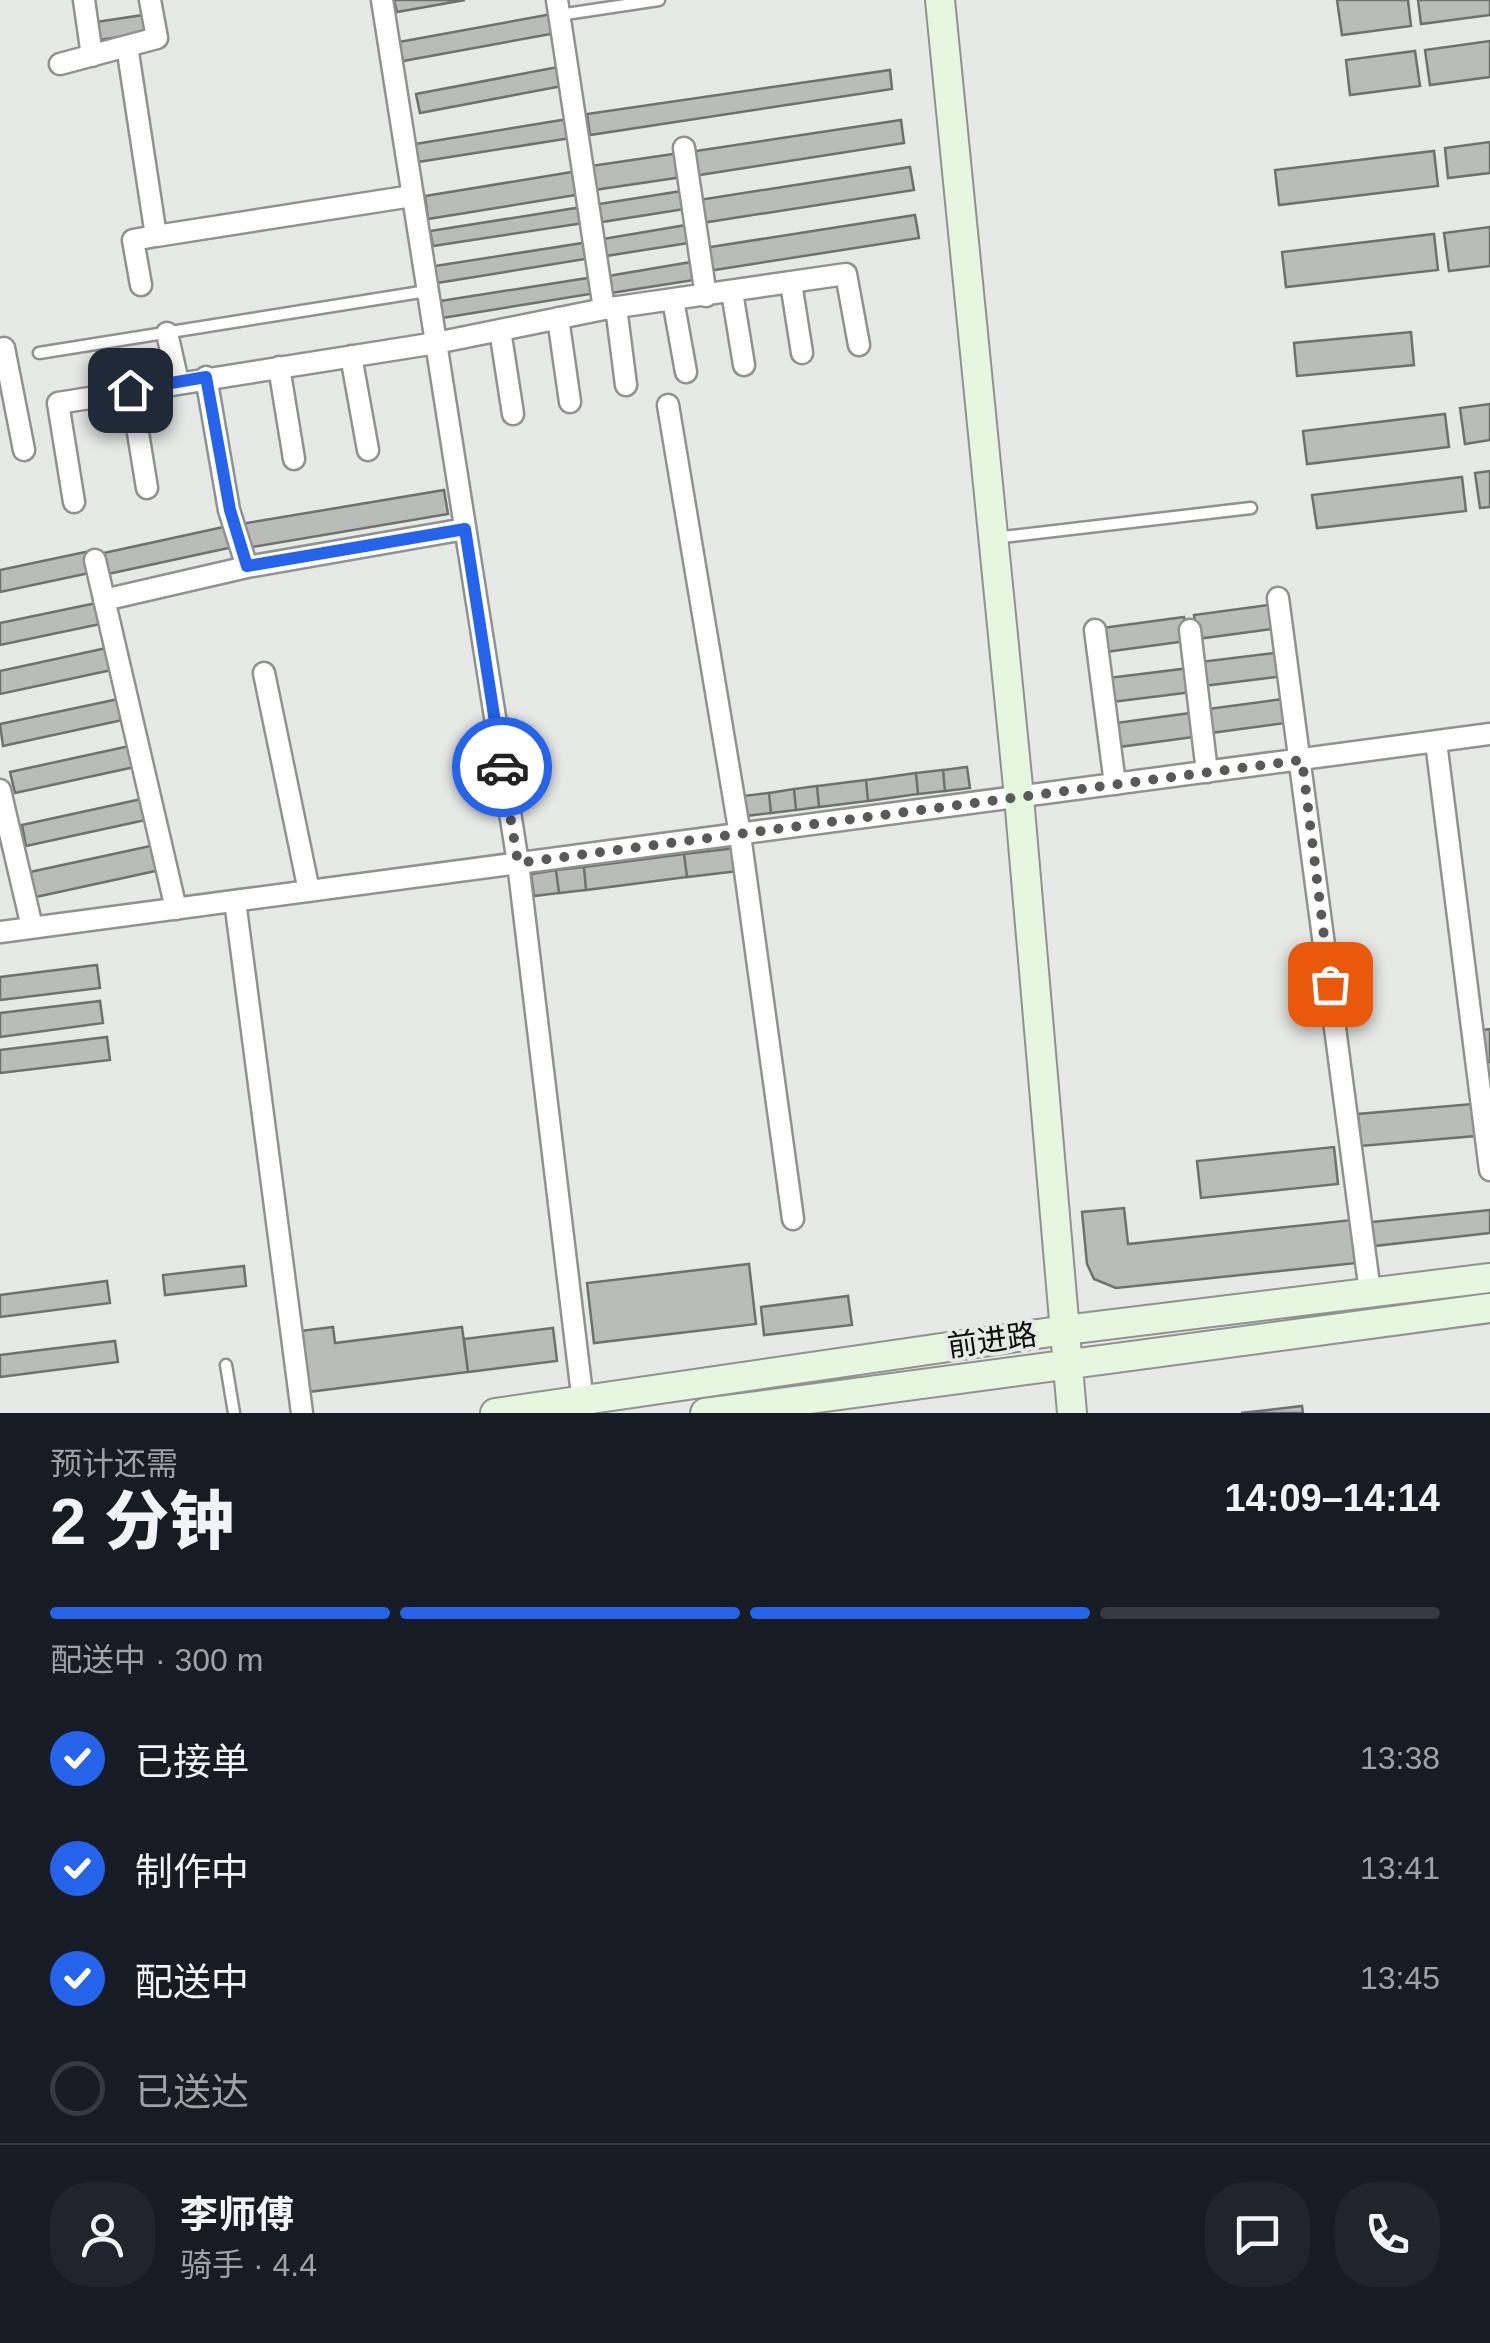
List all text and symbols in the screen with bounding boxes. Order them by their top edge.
pin [88,348,173,433]
icon: home [103,363,158,418]
courier [452,717,552,817]
icon: car [475,740,530,795]
pin [1288,942,1373,1027]
icon: bag [1303,957,1358,1012]
street label: 前进路 [945,1317,1039,1363]
text: 预计还需 [50,1446,178,1482]
text: 14:09–14:14 [1224,1477,1440,1519]
text: 2 分钟 [50,1485,234,1558]
text: 配送中 · 300 m [50,1642,263,1678]
icon: check [50,1731,105,1786]
text: 13:38 [1360,1740,1440,1776]
text: 已接单 [135,1741,249,1783]
icon: check [50,1841,105,1896]
text: 13:41 [1360,1850,1440,1886]
text: 制作中 [135,1851,249,1893]
icon: check [50,1951,105,2006]
text: 13:45 [1360,1960,1440,1996]
text: 配送中 [135,1961,249,2003]
text: 已送达 [135,2071,249,2113]
button: person [50,2182,155,2287]
button: chat [1205,2182,1310,2287]
button: phone [1335,2182,1440,2287]
text: 李师傅 [180,2194,294,2236]
text: 骑手 · 4.4 [180,2247,317,2283]

